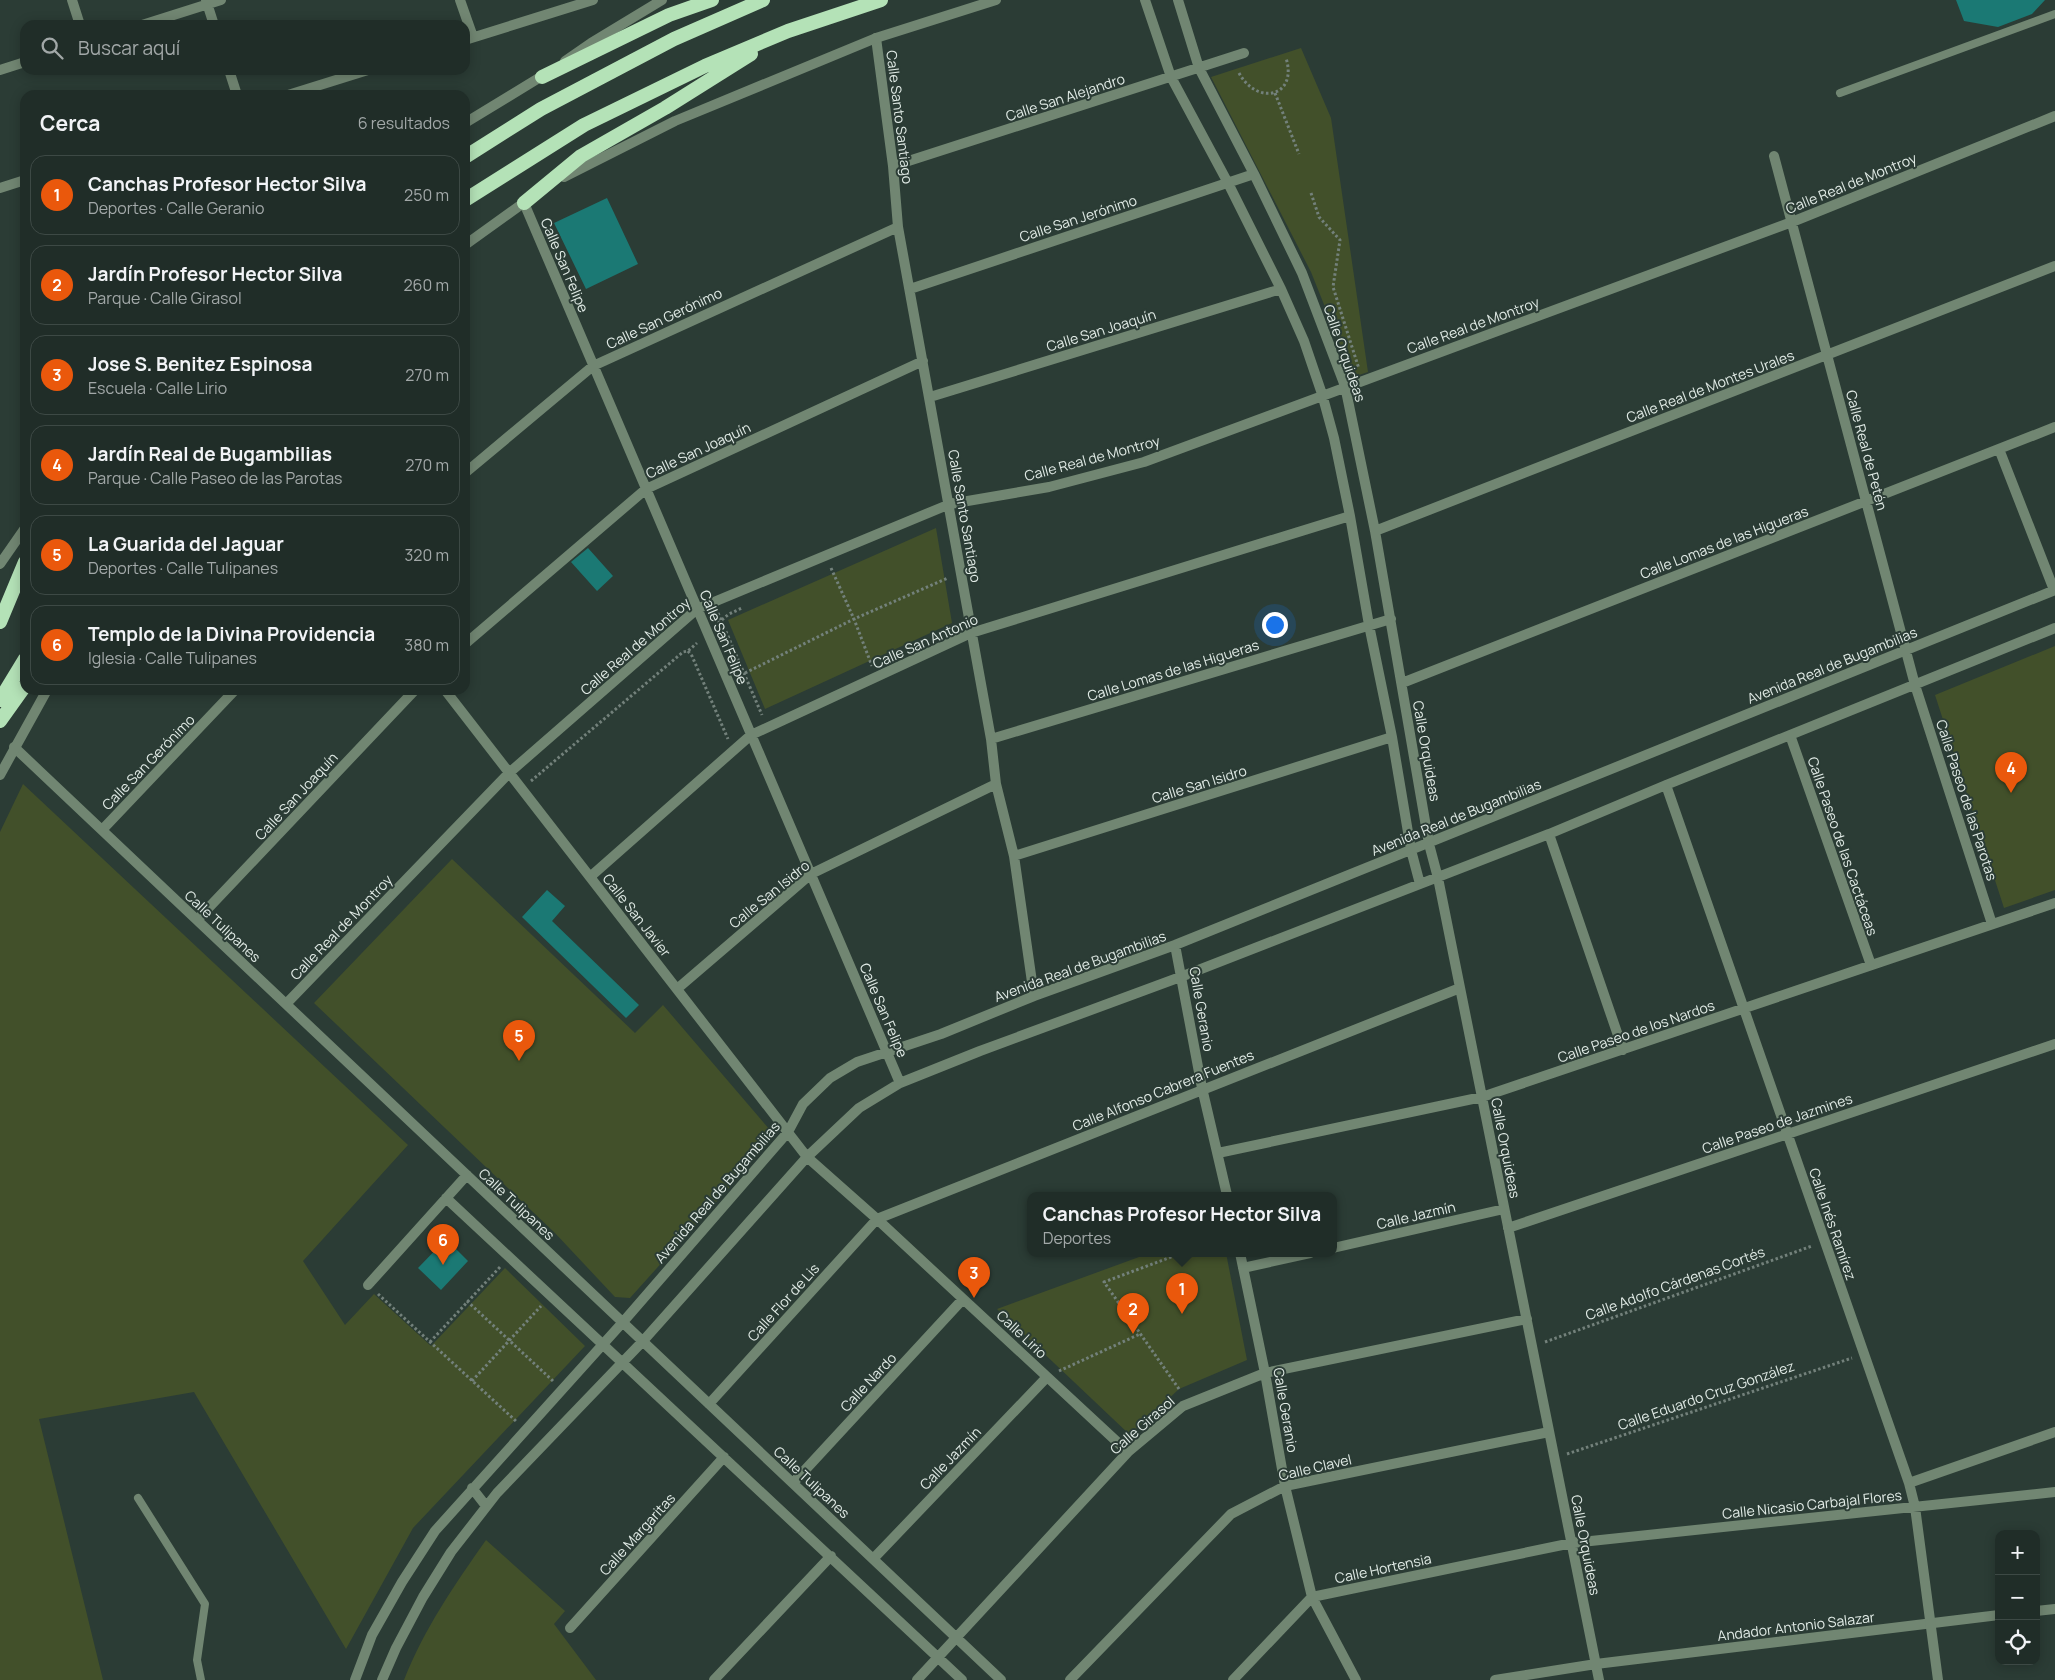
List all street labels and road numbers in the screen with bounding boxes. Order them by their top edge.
street label: Calle Santo Santiago [882,49,918,185]
street label: Calle San Alejandro [1003,69,1127,125]
street label: Calle Real de Montroy [1783,148,1920,218]
street label: Calle San Jerónimo [1017,190,1139,246]
street label: Calle San Felipe [537,215,593,315]
street label: Calle San Gerónimo [603,283,725,353]
street label: Calle Real de Montroy [1404,292,1542,358]
street label: Calle Orquideas [1319,302,1371,404]
street label: Calle San Joaquín [1044,304,1158,356]
street label: Calle Real de Montes Urales [1623,345,1797,427]
street label: Calle Real de Petén [1842,388,1892,512]
street label: Calle San Joaquín [643,417,753,483]
street label: Calle Real de Montroy [1022,431,1162,485]
street label: Calle Santo Santiago [944,448,986,584]
street label: Calle Lomas de las Higueras [1637,501,1811,583]
street label: Calle San Felipe [696,587,752,687]
street label: Calle Real de Montroy [576,593,694,699]
street label: Calle San Antonio [869,609,981,673]
street label: Avenida Real de Bugambilias [1744,622,1920,708]
street label: Calle Lomas de las Higueras [1085,635,1261,705]
street label: Calle Orquideas [1409,699,1445,803]
street label: Calle San Gerónimo [97,710,199,814]
street label: Calle Paseo de las Parotas [1932,717,2002,883]
street label: Calle San Joaquín [250,748,342,844]
street label: Calle Paseo de las Cactáceas [1803,754,1883,938]
street label: Calle San Isidro [1149,761,1249,807]
street label: Avenida Real de Bugambilias [1368,774,1544,860]
street label: Calle San Isidro [725,856,813,932]
street label: Calle Real de Montroy [286,870,397,984]
street label: Calle San Javier [599,870,675,960]
street label: Calle Tulipanes [181,886,265,966]
street label: Avenida Real de Bugambilias [991,926,1169,1006]
street label: Calle San Felipe [856,960,912,1060]
street label: Calle Geranio [1185,965,1219,1053]
street label: Calle Paseo de los Nardos [1555,995,1717,1067]
street label: Calle Alfonso Cabrera Fuentes [1069,1045,1257,1135]
street label: Calle Paseo de Jazmines [1699,1088,1855,1158]
street label: Calle Orquideas [1487,1096,1525,1200]
street label: Avenida Real de Bugambilias [650,1117,784,1267]
street label: Calle Tulipanes [475,1164,559,1244]
street label: Calle Inés Ramírez [1805,1165,1861,1283]
street label: Calle Jazmín [1375,1197,1457,1233]
street label: Calle Adolfo Cárdenas Cortés [1583,1242,1767,1324]
street label: Calle Flor de Lis [743,1259,823,1345]
street label: Calle Lirio [993,1306,1051,1362]
street label: Calle Nardo [836,1348,900,1416]
street label: Calle Eduardo Cruz González [1615,1356,1797,1434]
street label: Calle Geranio [1269,1366,1303,1454]
street label: Calle Girasol [1106,1392,1178,1458]
street label: Calle Jazmín [915,1422,985,1494]
street label: Calle Tulipanes [770,1442,854,1522]
street label: Calle Clavel [1277,1449,1353,1485]
street label: Calle Nicasio Carbajal Flores [1721,1485,1903,1523]
street label: Calle Margaritas [595,1489,679,1579]
street label: Calle Orquideas [1567,1493,1605,1597]
street label: Calle Hortensia [1333,1548,1433,1588]
street label: Andador Antonio Salazar [1716,1607,1876,1645]

